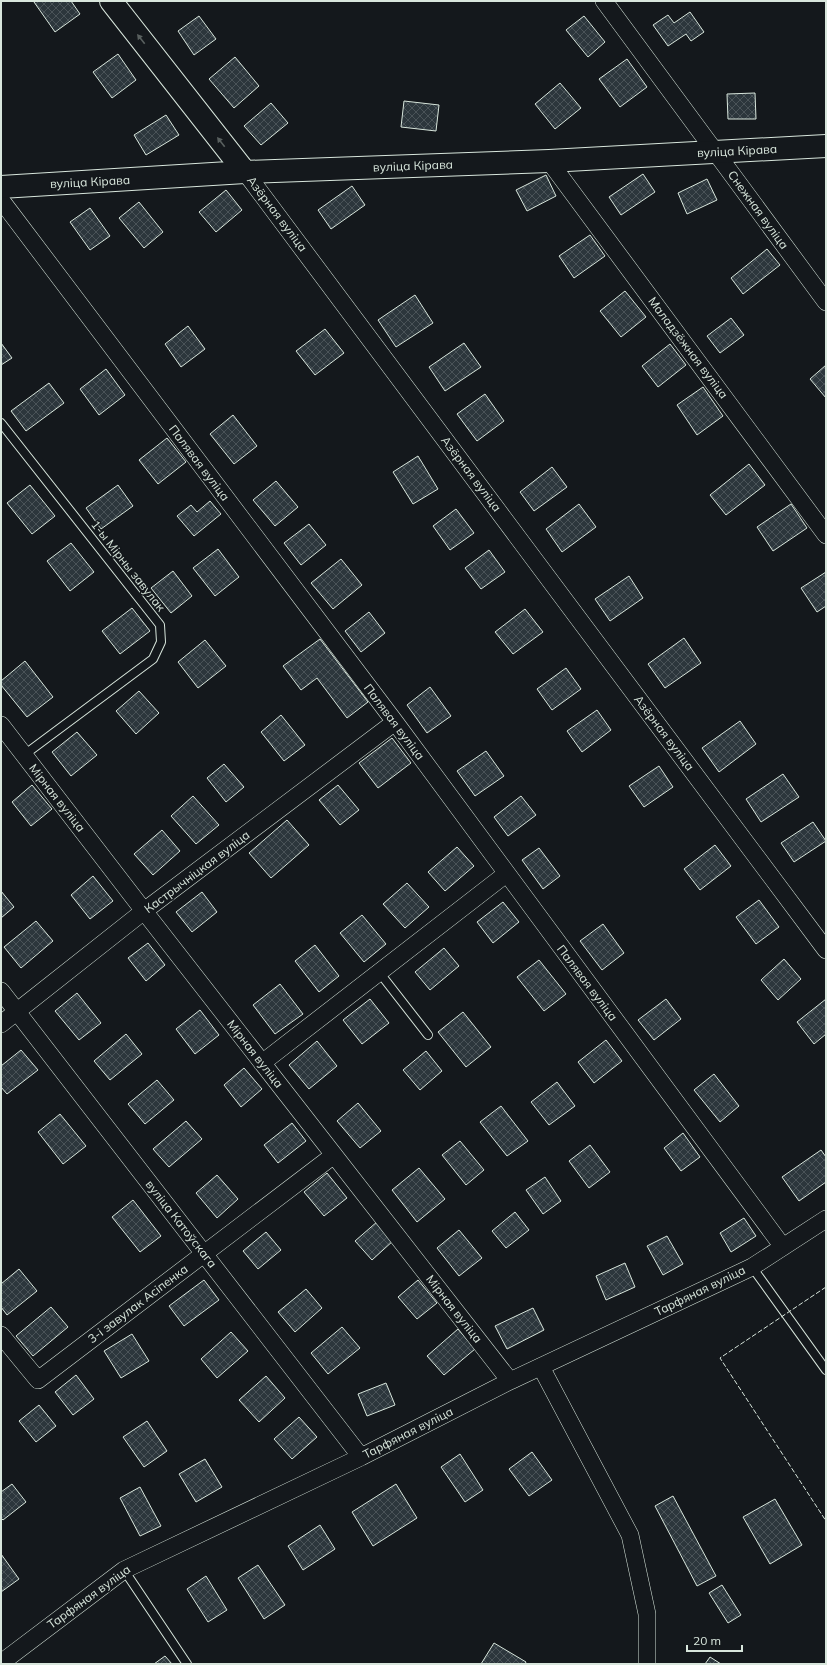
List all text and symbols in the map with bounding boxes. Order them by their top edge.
one-way arrow [137,34,146,45]
one-way arrow [217,136,226,147]
street label: вуліца Кірава [697,141,777,160]
street label: вуліца Кірава [373,157,453,174]
street label: Снежная вуліца [725,167,792,252]
street label: вуліца Кірава [50,172,130,191]
street label: Азёрная вуліца [244,173,311,254]
street label: Маладзёжная вуліца [645,294,732,402]
street label: Палявая вуліца [166,422,233,504]
street label: Азёрная вуліца [438,433,505,514]
street label: 1-ы Мірны завулак [88,517,169,615]
street label: Палявая вуліца [361,681,428,763]
street label: Азёрная вуліца [631,692,698,773]
street label: Мірная вуліца [26,761,89,835]
street label: Кастрычніцкая вуліца [141,827,252,916]
street label: Палявая вуліца [554,942,621,1024]
street label: Мірная вуліца [224,1017,287,1091]
street label: вуліца Катоўскага [143,1177,220,1271]
street label: 3-і завулак Асіпенка [85,1261,191,1346]
street label: Тарфяная вуліца [652,1262,748,1319]
street label: Мірная вуліца [423,1272,486,1346]
street label: Тарфяная вуліца [360,1403,455,1462]
street label: Тарфяная вуліца [44,1561,133,1632]
scale bar [687,1627,742,1653]
text: 20 m [693,1633,721,1648]

